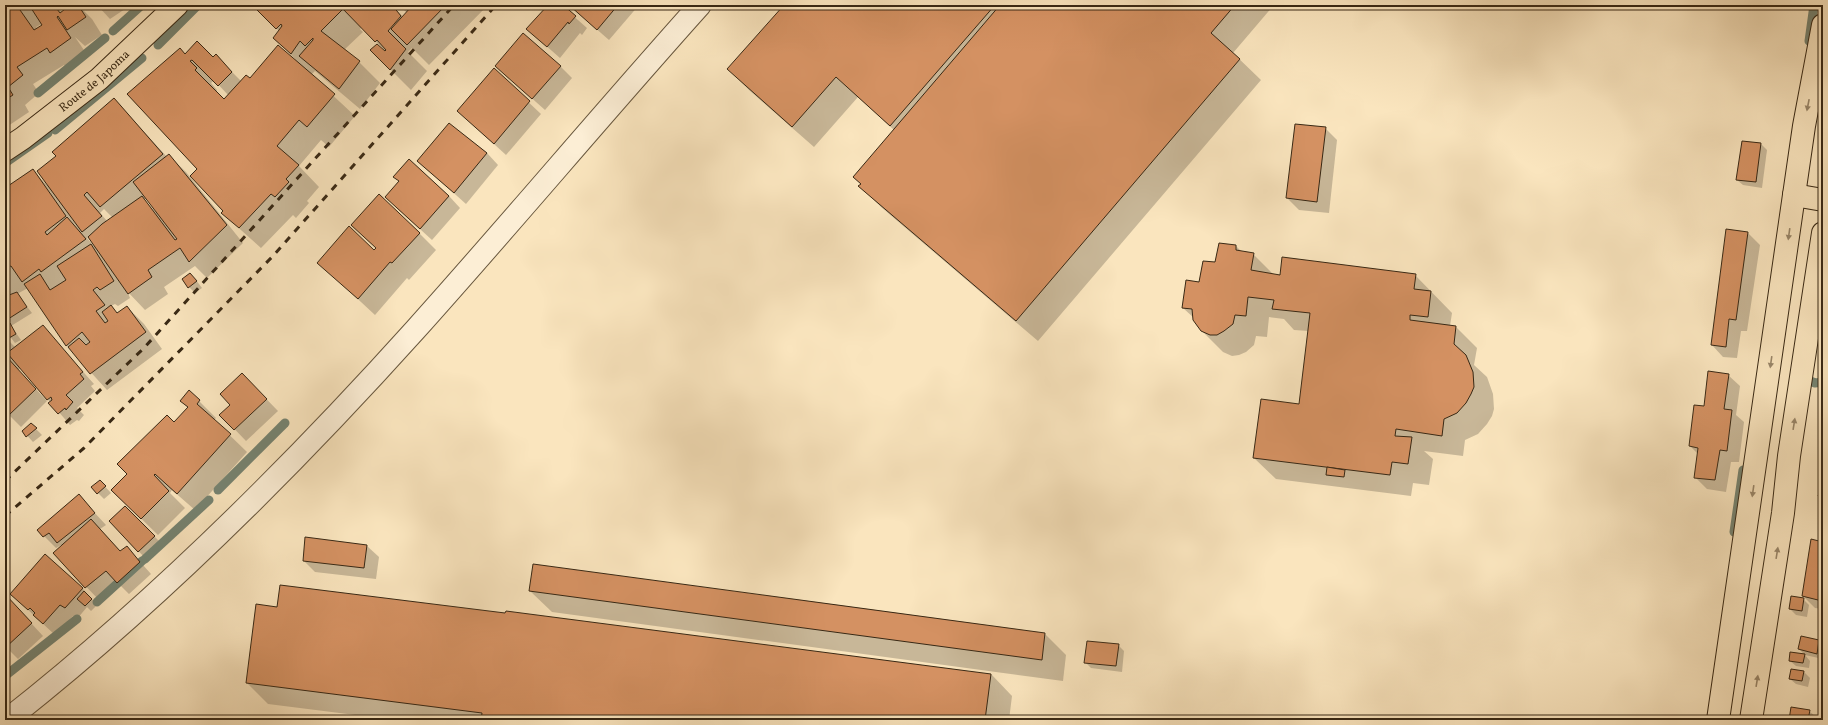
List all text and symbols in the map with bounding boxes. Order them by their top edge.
street label: Route de Japoma [56,47,134,116]
one-way arrow [1805,99,1811,111]
one-way arrow [1786,227,1792,240]
one-way arrow [1768,356,1774,368]
one-way arrow [1791,418,1797,430]
one-way arrow [1750,485,1756,497]
one-way arrow [1774,547,1780,559]
one-way arrow [1754,675,1760,688]

